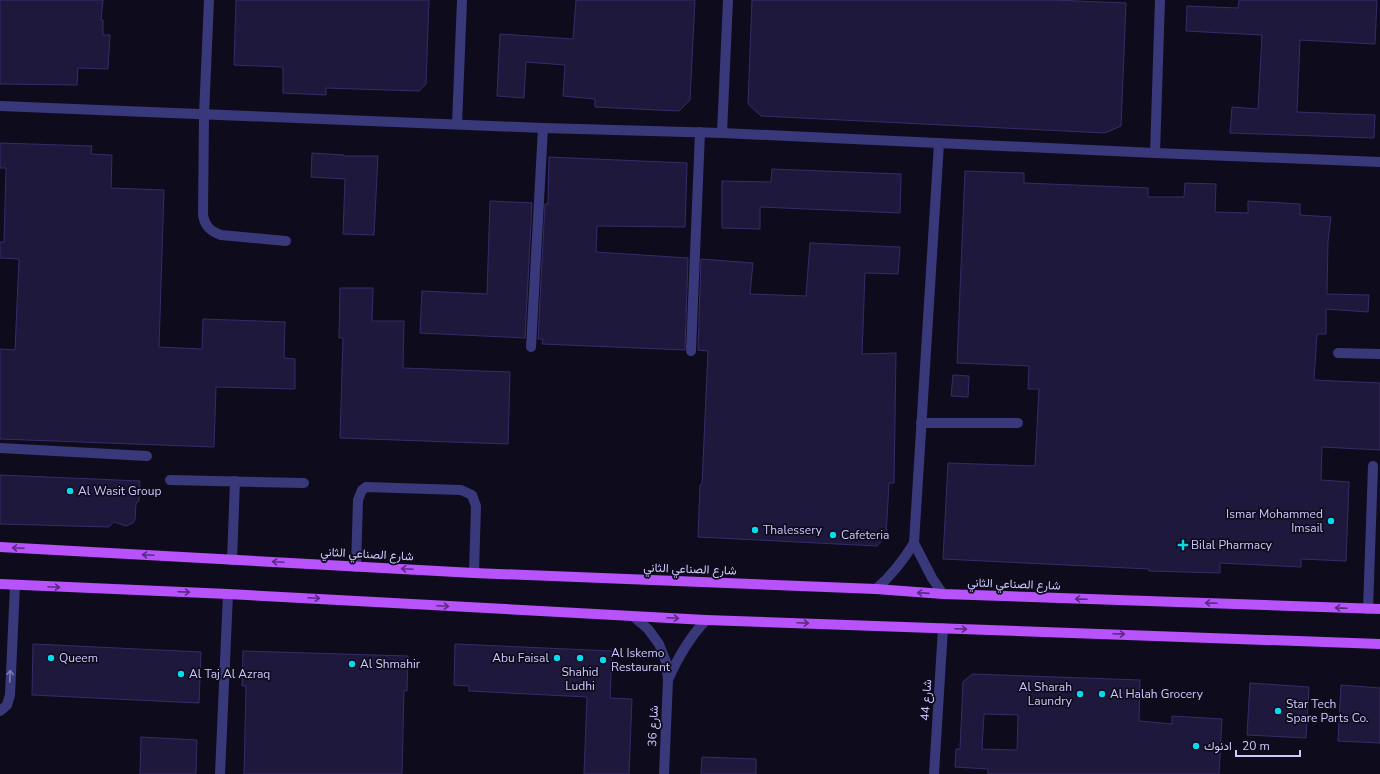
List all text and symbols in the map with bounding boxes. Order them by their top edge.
place label: Al Wasit Group [78,483,161,499]
marker: Al Wasit Group [65,486,75,496]
place label: Ismar Mohammed Imsail [1226,506,1323,536]
marker: Ismar Mohammed Imsail [1326,516,1336,526]
place label: Thalessery [763,522,823,538]
marker: Thalessery [750,525,760,535]
place label: Cafeteria [841,527,889,543]
marker: Cafeteria [828,530,838,540]
place label: Bilal Pharmacy [1191,537,1273,553]
marker: Bilal Pharmacy [1178,540,1188,550]
street label: شارع الصناعي الثاني [320,544,414,566]
one-way arrow [12,545,25,552]
one-way arrow [142,551,155,558]
one-way arrow [272,559,285,566]
street label: شارع الصناعي الثاني [643,559,737,581]
one-way arrow [401,566,414,573]
street label: شارع الصناعي الثاني [967,574,1061,596]
one-way arrow [47,583,60,590]
one-way arrow [177,588,190,596]
one-way arrow [917,589,930,596]
one-way arrow [307,595,320,602]
one-way arrow [1075,595,1088,603]
one-way arrow [1205,599,1218,607]
one-way arrow [436,602,449,609]
one-way arrow [1335,604,1348,611]
one-way arrow [666,615,679,622]
one-way arrow [796,619,809,627]
one-way arrow [954,625,967,632]
one-way arrow [1112,631,1125,638]
place label: Al Iskemo Restaurant [611,645,671,675]
place label: Queem [59,650,98,666]
place label: Abu Faisal [492,650,549,666]
marker: Queem [46,653,56,663]
marker: Abu Faisal [552,653,562,663]
marker: Shahid Ludhi [575,653,585,663]
marker: Al Iskemo Restaurant [598,655,608,665]
place label: Al Shmahir [360,656,421,672]
marker: Al Shmahir [347,659,357,669]
place label: Shahid Ludhi [561,664,599,694]
place label: Al Taj Al Azraq [189,666,270,682]
marker: Al Taj Al Azraq [176,669,186,679]
one-way arrow [7,670,14,683]
street label: شارع 44 [917,679,936,721]
place label: Al Sharah Laundry [1019,679,1073,709]
place label: Al Halah Grocery [1110,686,1204,702]
marker: Al Sharah Laundry [1075,689,1085,699]
marker: Al Halah Grocery [1097,689,1107,699]
place label: Star Tech Spare Parts Co. [1286,696,1369,726]
street label: شارع 36 [644,705,663,747]
marker: Star Tech Spare Parts Co. [1273,706,1283,716]
scale bar [1236,732,1300,758]
place label: ادنوك [1204,738,1232,754]
text: 20 m [1242,738,1270,754]
marker: ادنوك [1191,741,1201,751]

